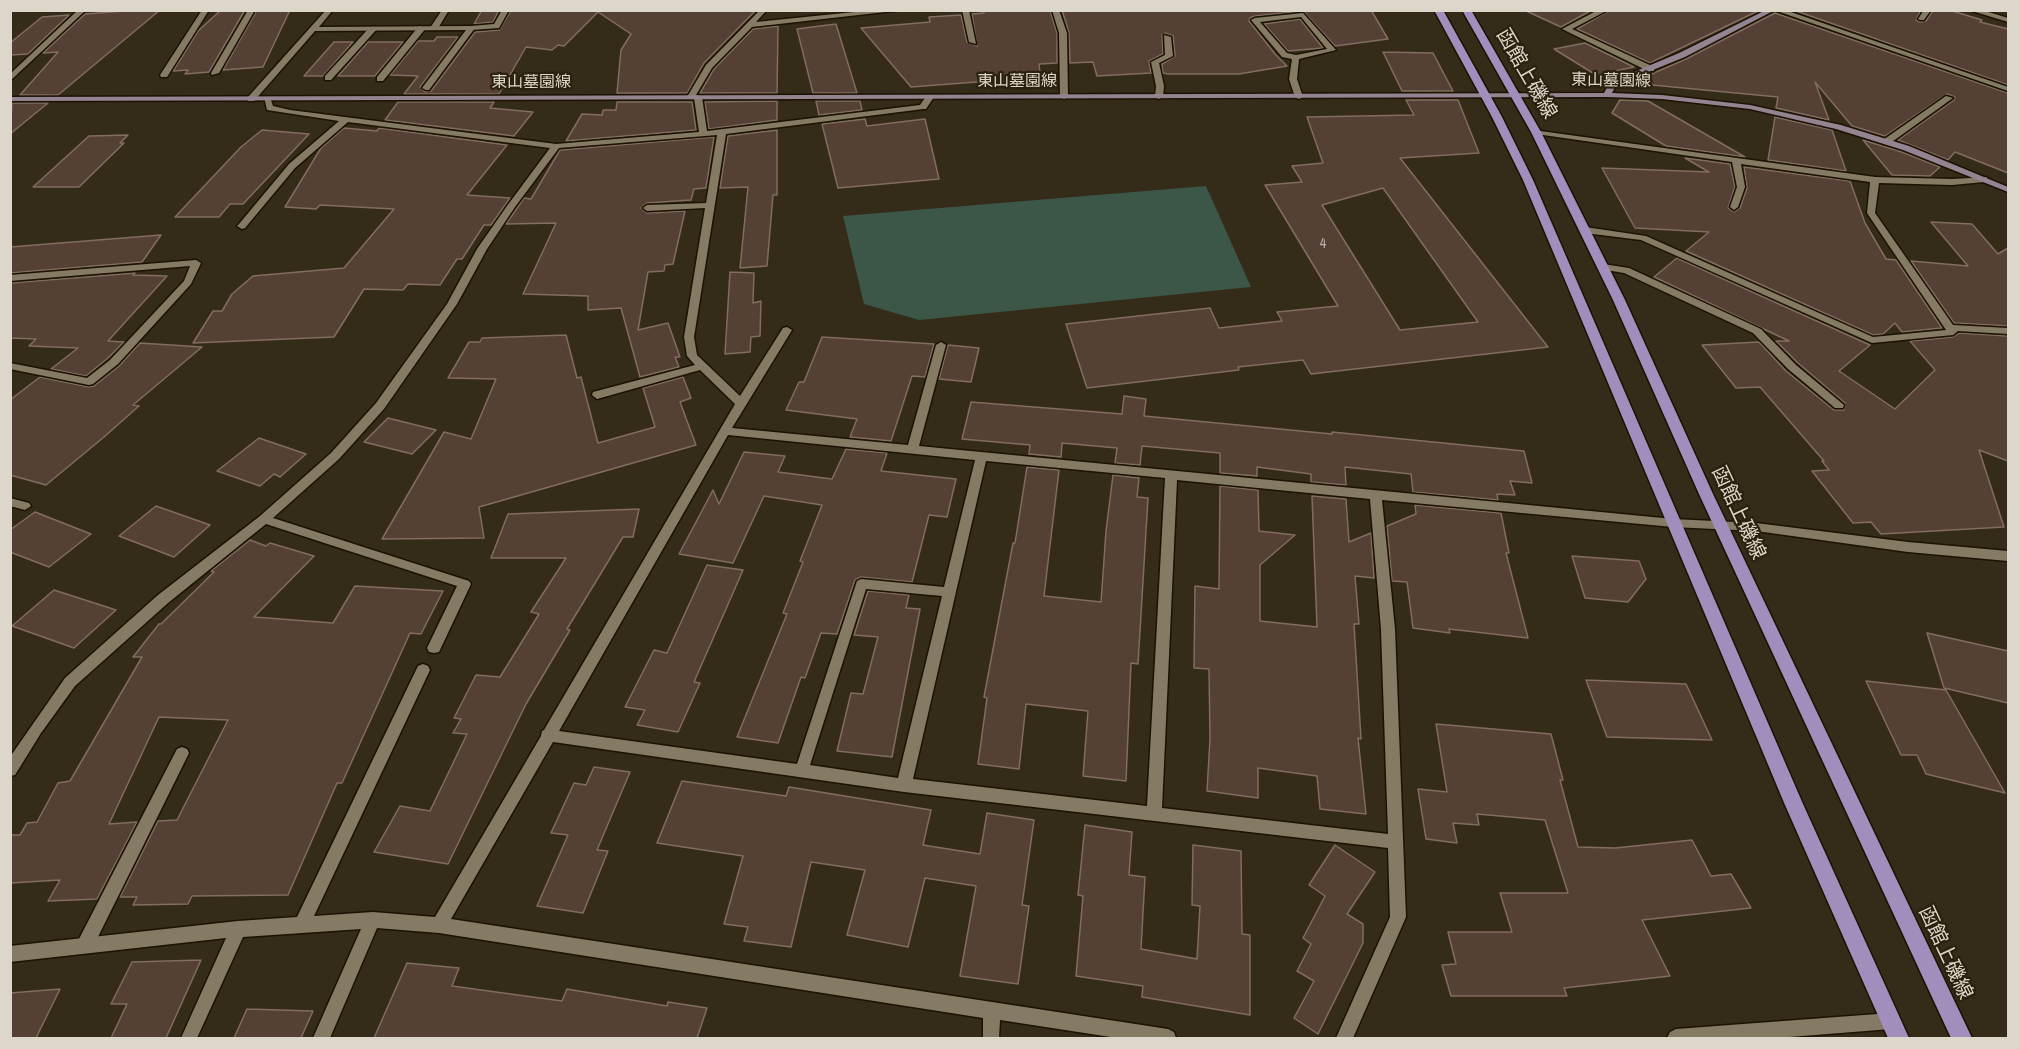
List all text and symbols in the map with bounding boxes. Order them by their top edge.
street label: 函館上磯線 [1491,25,1561,123]
street label: 東山墓園線 [1571,71,1651,91]
street label: 東山墓園線 [977,72,1057,92]
street label: 東山墓園線 [491,73,571,93]
house number: 4 [1320,236,1326,252]
street label: 函館上磯線 [1706,463,1770,563]
street label: 函館上磯線 [1913,903,1977,1003]

